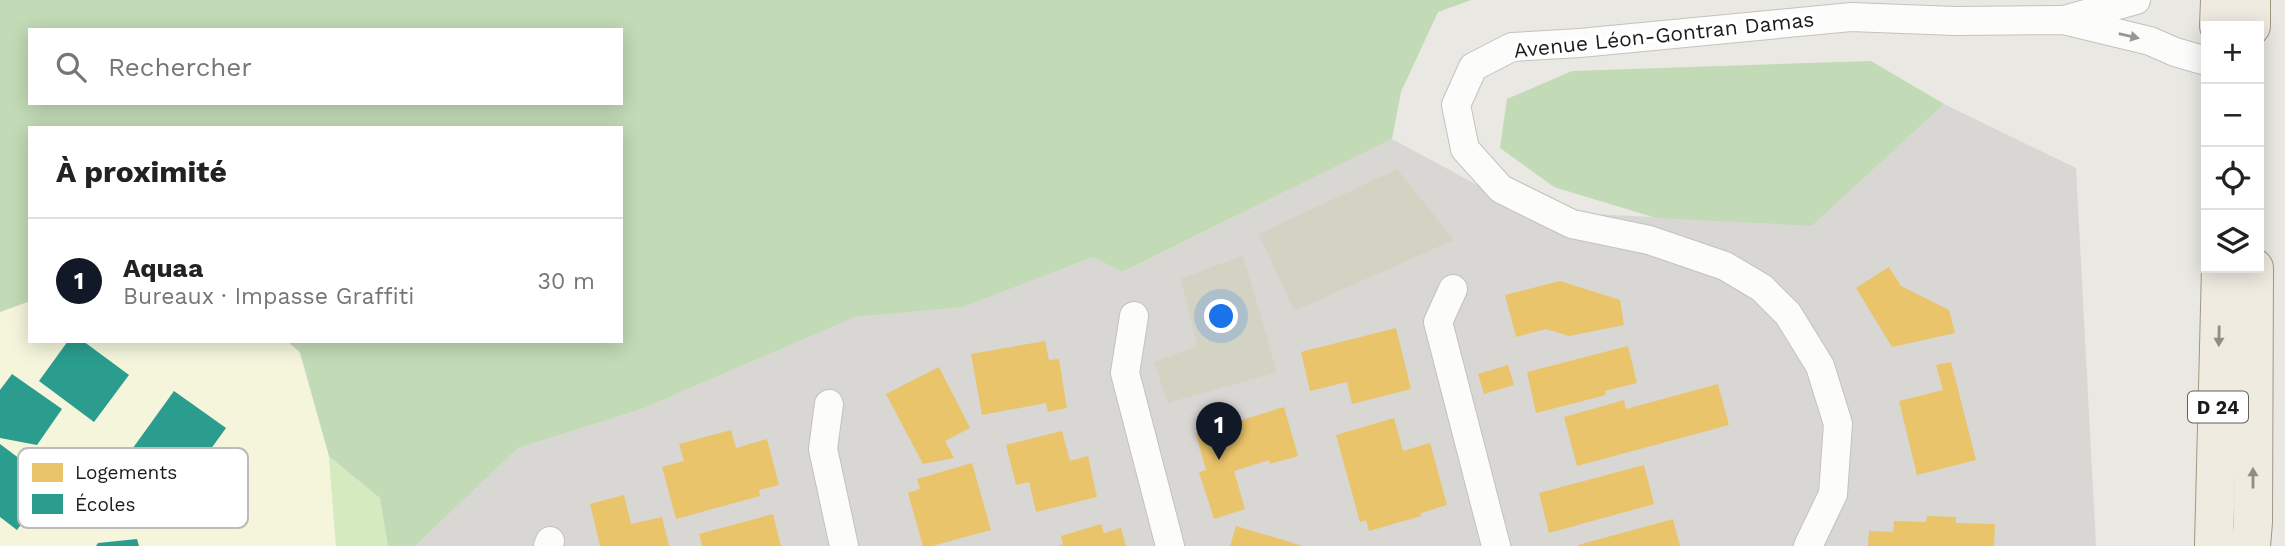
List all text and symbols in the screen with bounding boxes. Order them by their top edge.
street label: Avenue Léon-Gontran Damas [1513,6,1815,63]
map controls [2201,21,2264,273]
button: + [2201,21,2264,84]
search box [28,28,623,105]
one-way arrow [2118,31,2140,42]
icon: search [52,48,90,86]
text: Rechercher [108,52,252,82]
button: − [2201,84,2264,147]
button: locate [2201,147,2264,210]
text: À proximité [56,154,227,189]
button: layers [2201,210,2264,273]
text: Aquaa [123,253,203,283]
text: 1 [74,268,84,295]
text: 30 m [538,268,595,295]
text: Bureaux · Impasse Graffiti [123,283,414,310]
your location [1204,299,1238,333]
one-way arrow [2214,325,2225,347]
road number: D 24 [2188,392,2248,422]
pin: 1 [1196,402,1242,460]
legend [18,448,248,528]
text: Logements [75,461,177,484]
one-way arrow [2248,467,2259,489]
text: Écoles [75,493,136,516]

